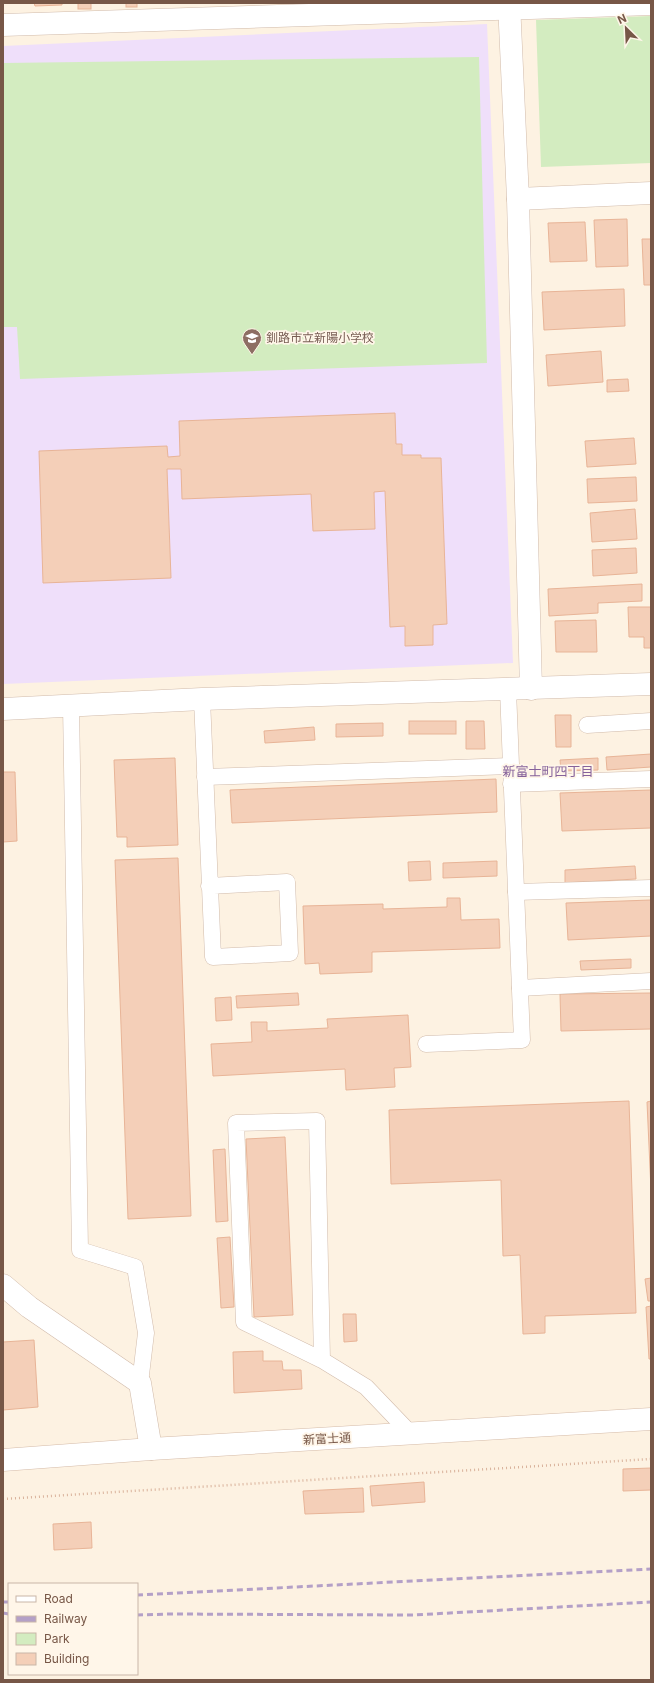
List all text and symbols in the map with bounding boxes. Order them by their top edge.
north arrow [606,8,646,48]
text: N [615,11,629,27]
school or university icon: 釧路市立新陽小学校 [241,327,263,355]
place label: 釧路市立新陽小学校 [266,330,374,345]
district label: 新富士町四丁目 [502,763,594,779]
street label: 新富士通 [303,1430,351,1447]
legend [8,1583,138,1675]
text: Road [44,1591,73,1606]
text: Railway [44,1611,88,1626]
text: Park [44,1631,70,1646]
text: Building [44,1651,89,1666]

